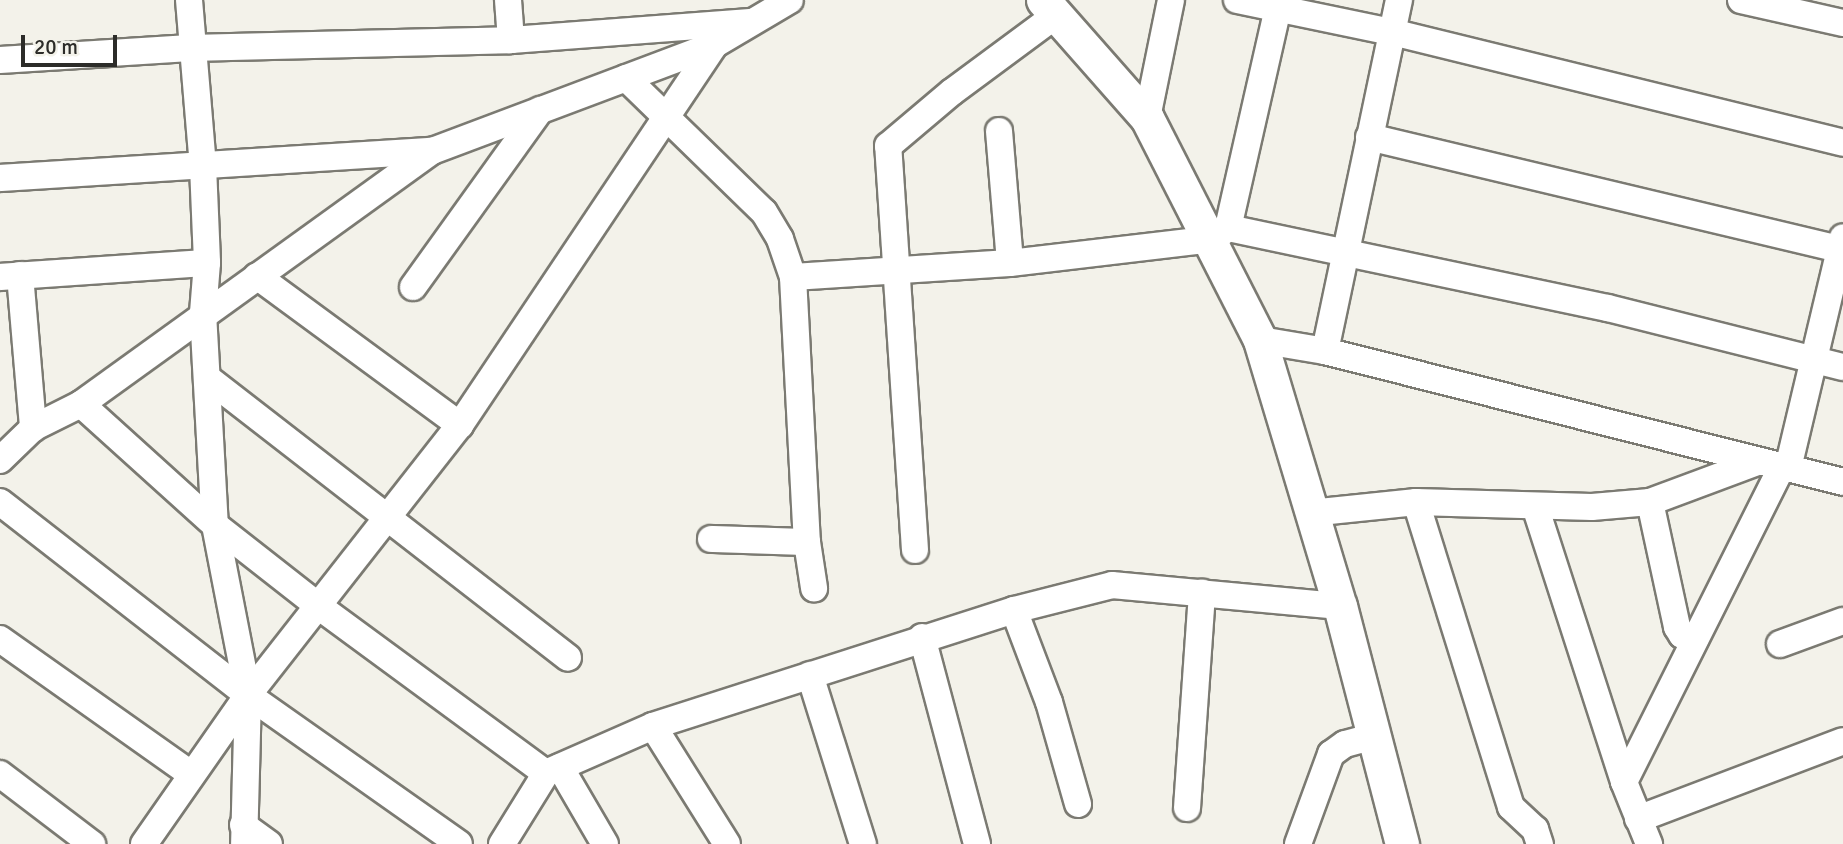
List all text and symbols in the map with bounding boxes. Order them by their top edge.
scale bar [24,21,121,65]
text: 20 m [34,34,78,60]

